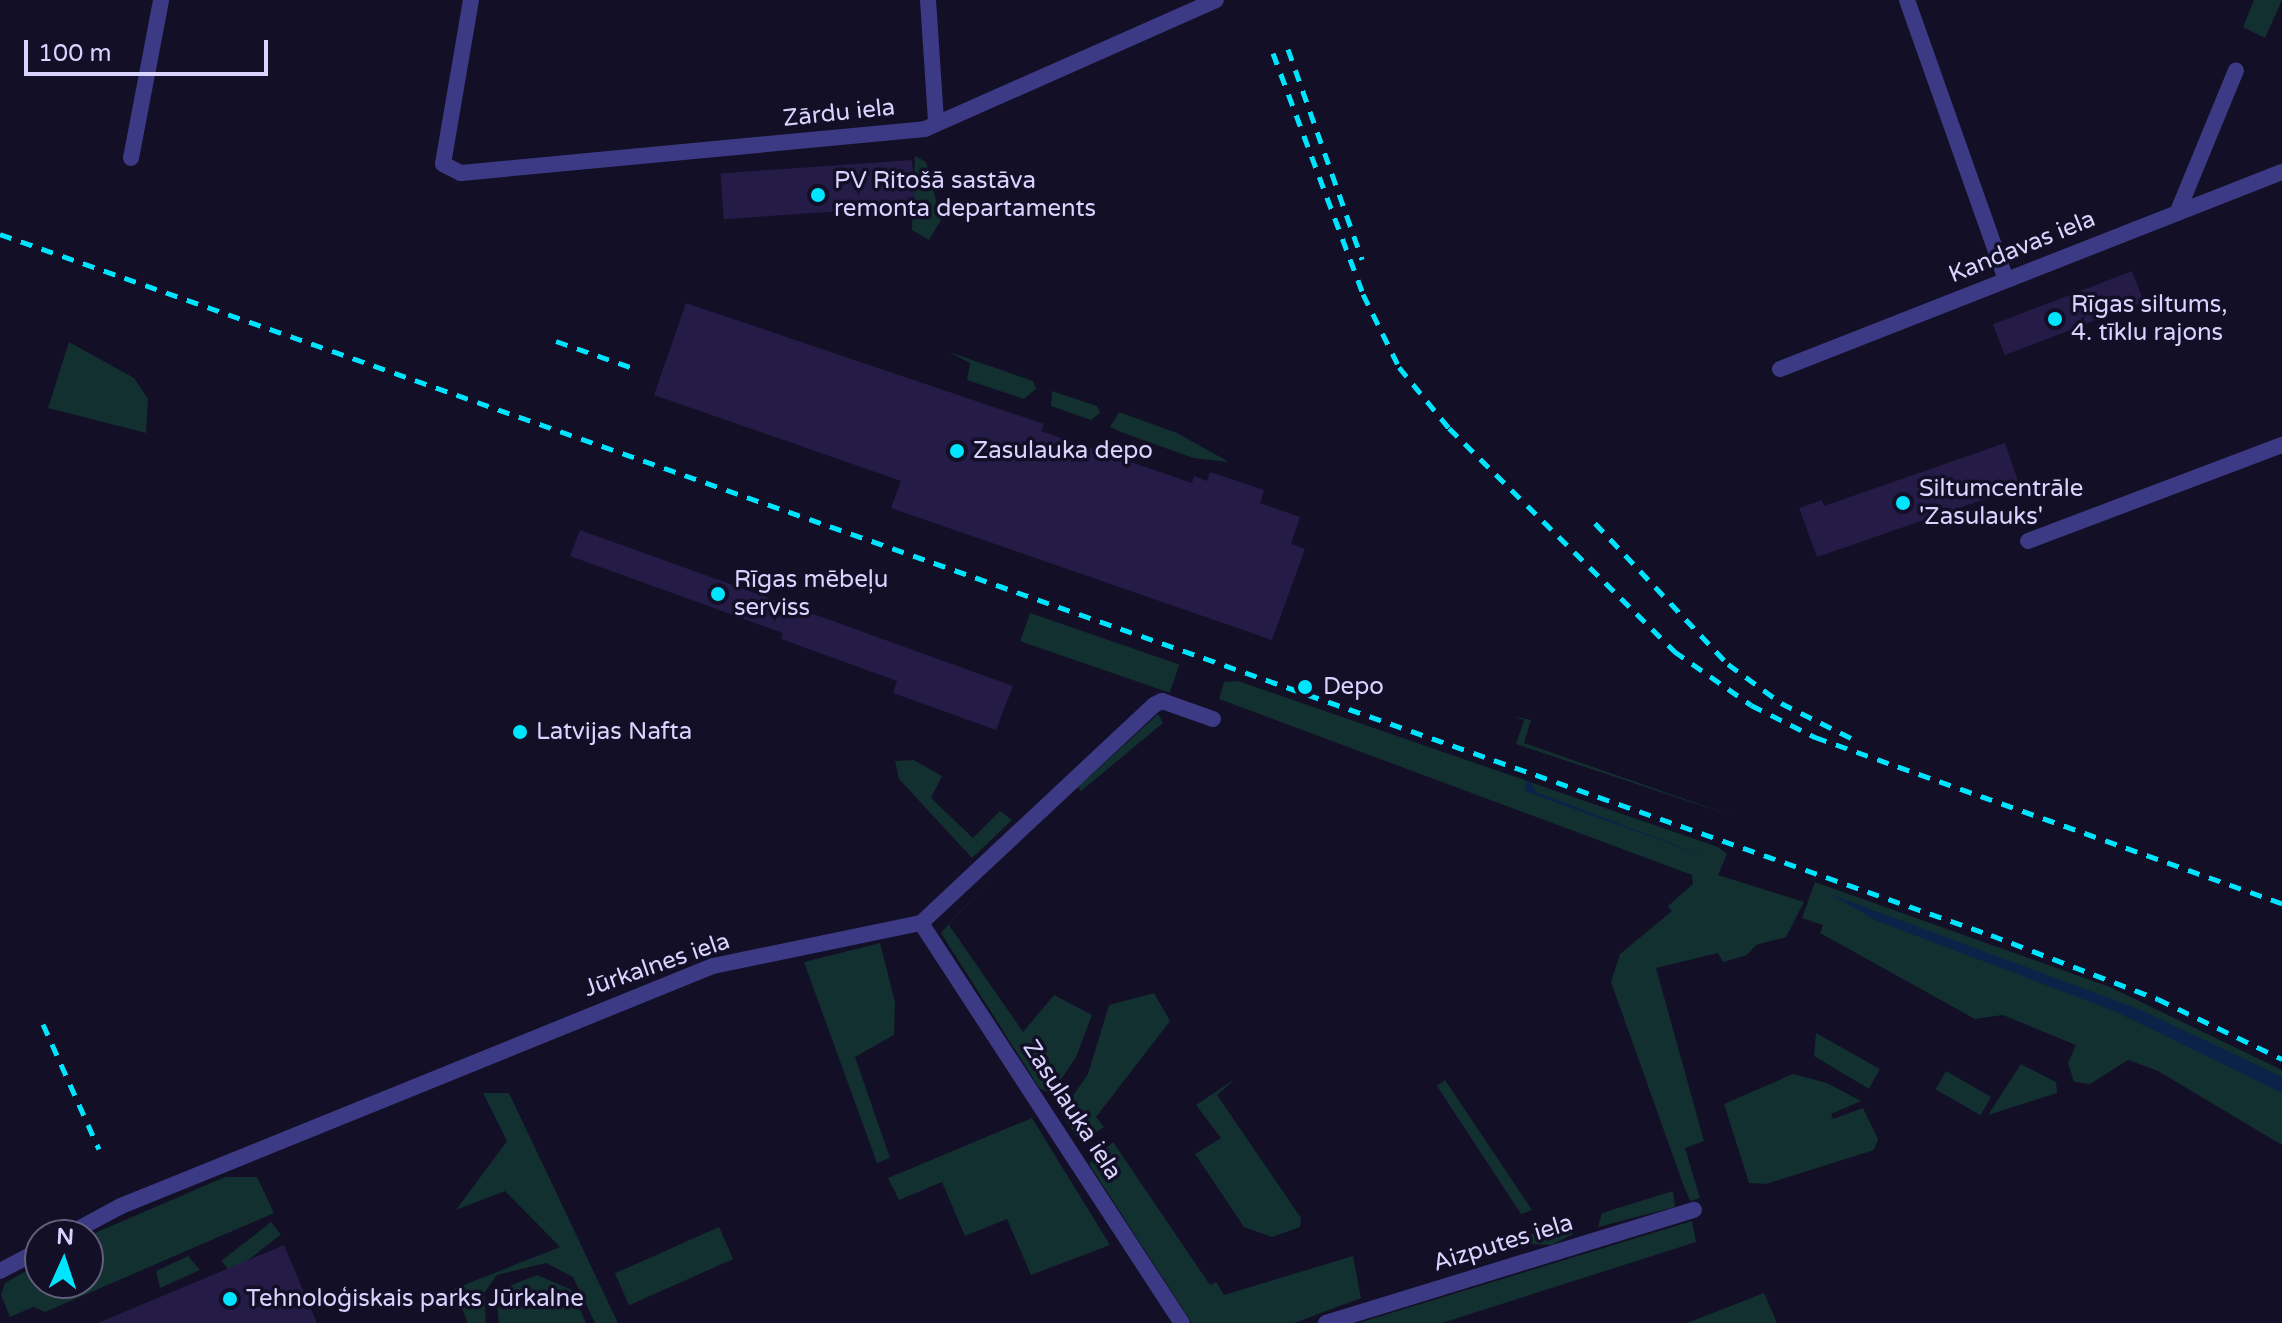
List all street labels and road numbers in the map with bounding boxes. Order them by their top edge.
street label: Zārdu iela [781,93,897,133]
street label: Kandavas iela [1945,205,2099,289]
street label: Jūrkalnes iela [580,927,734,1003]
street label: Zasulauka iela [1016,1035,1128,1185]
street label: Aizputes iela [1430,1208,1576,1278]

